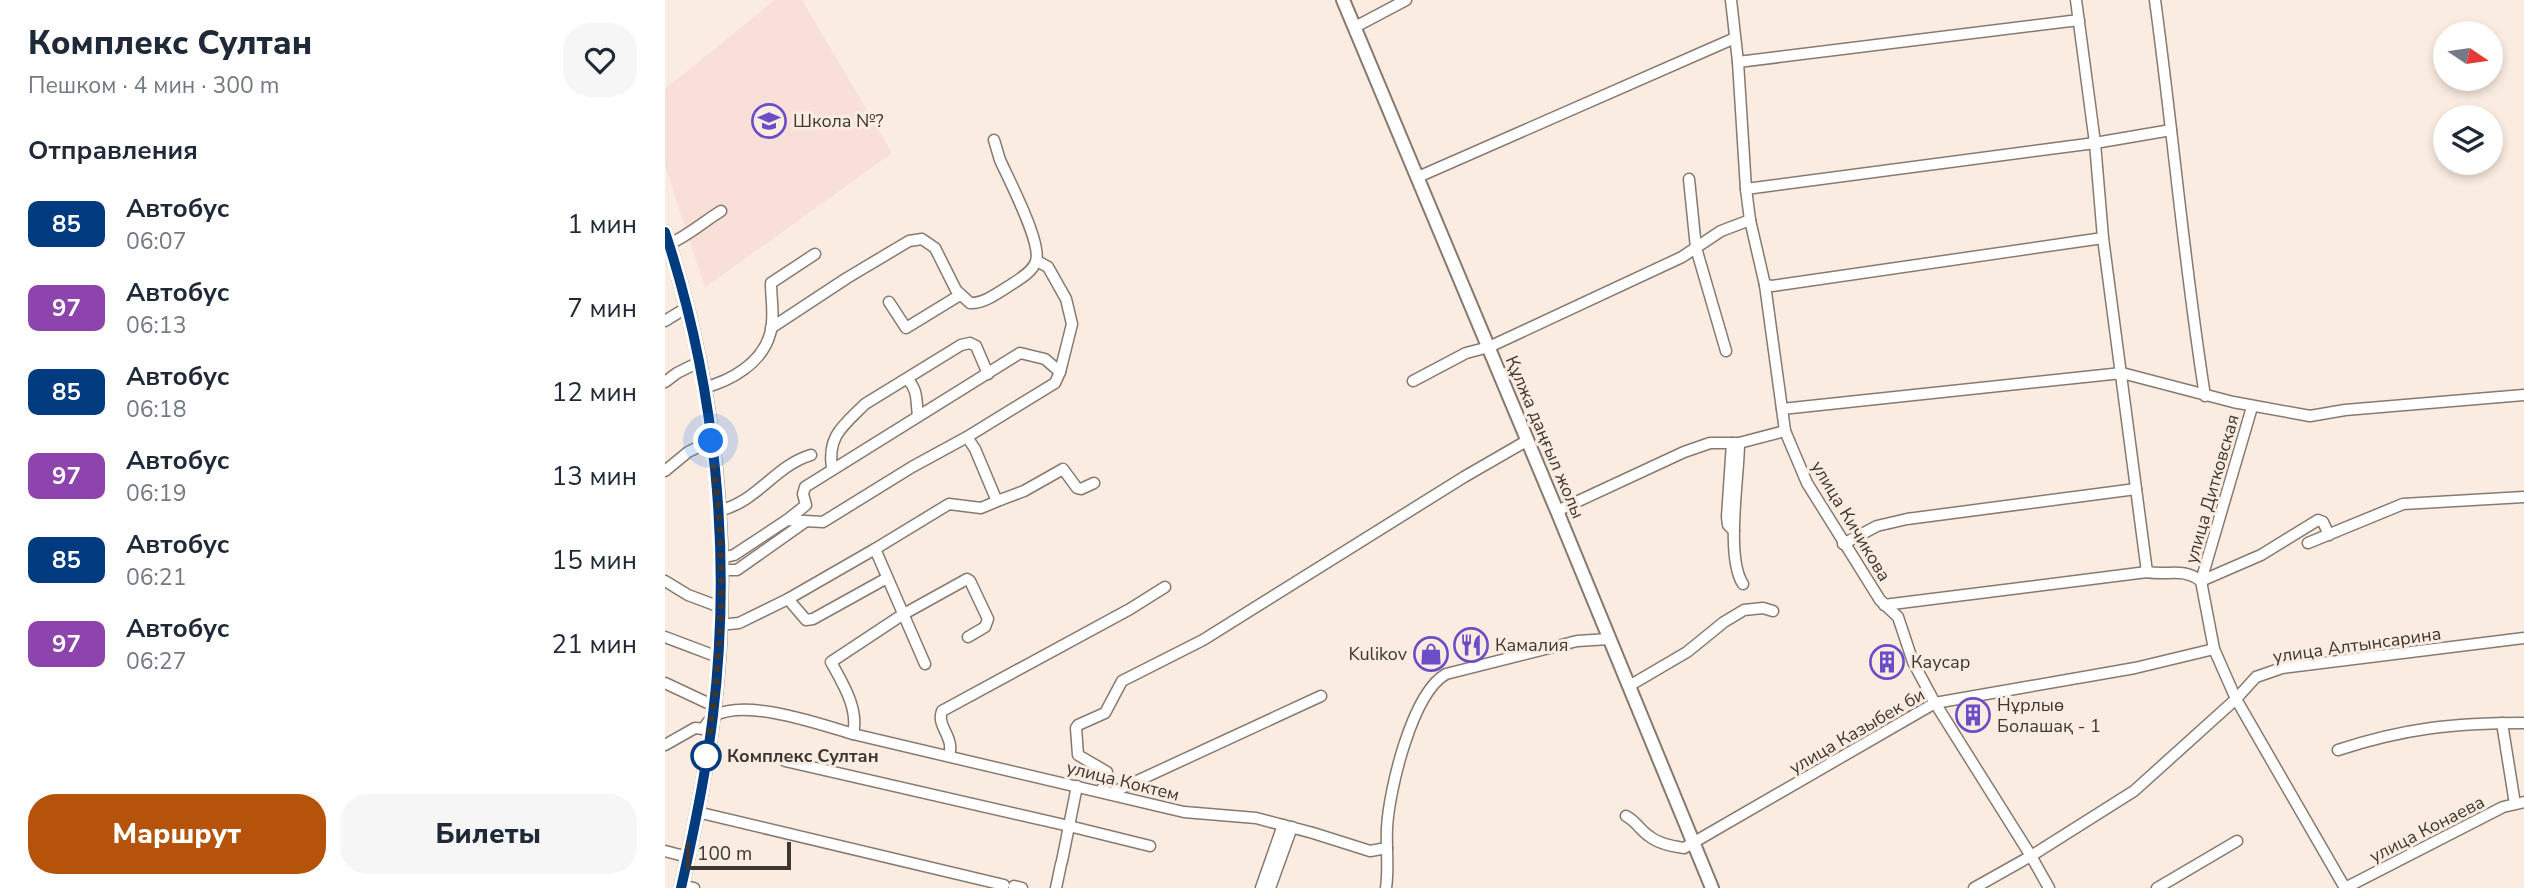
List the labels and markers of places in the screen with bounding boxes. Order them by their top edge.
school or university icon: Школа №? [750,102,788,140]
place label: Школа №? [793,109,884,133]
restaurant icon: Камалия [1452,626,1490,664]
place label: Камалия [1495,633,1568,657]
shop icon: Kulikov [1412,635,1450,673]
place label: Kulikov [1348,642,1408,666]
building icon: Каусар [1868,643,1906,681]
place label: Каусар [1911,650,1970,674]
place label: Нұрлыө Болашақ - 1 [1997,693,2101,738]
building icon: Нұрлыө Болашақ - 1 [1954,696,1992,734]
marker: Комплекс Султан [691,741,721,771]
place label: Комплекс Султан [727,744,879,768]

